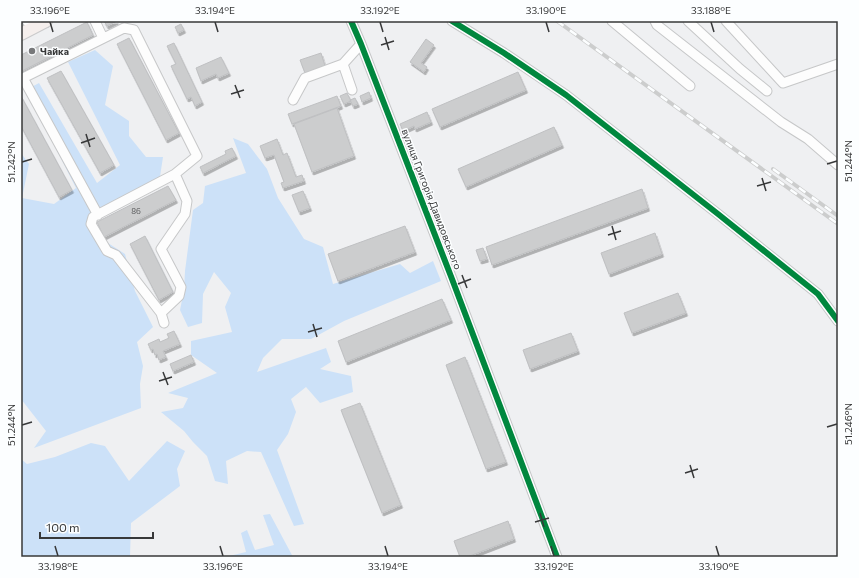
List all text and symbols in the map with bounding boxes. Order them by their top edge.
text: 33.196°E [30,4,70,16]
text: 33.194°E [195,4,235,16]
text: 33.192°E [360,4,400,16]
text: 33.190°E [526,4,566,16]
text: 33.188°E [691,4,731,16]
place label: Чайка [40,45,69,57]
marker: Чайка [27,46,37,56]
street label: вулиця Григорія Давидовського [400,127,464,271]
text: 51.244°N [842,140,854,182]
text: 51.242°N [5,141,17,183]
house number: 86 [131,206,141,216]
text: 51.246°N [842,403,854,445]
text: 51.244°N [5,404,17,446]
scale bar [40,514,153,540]
text: 100 m [46,520,80,534]
text: 33.198°E [38,560,78,572]
text: 33.196°E [203,560,243,572]
text: 33.194°E [368,560,408,572]
text: 33.192°E [534,560,574,572]
text: 33.190°E [699,560,739,572]

